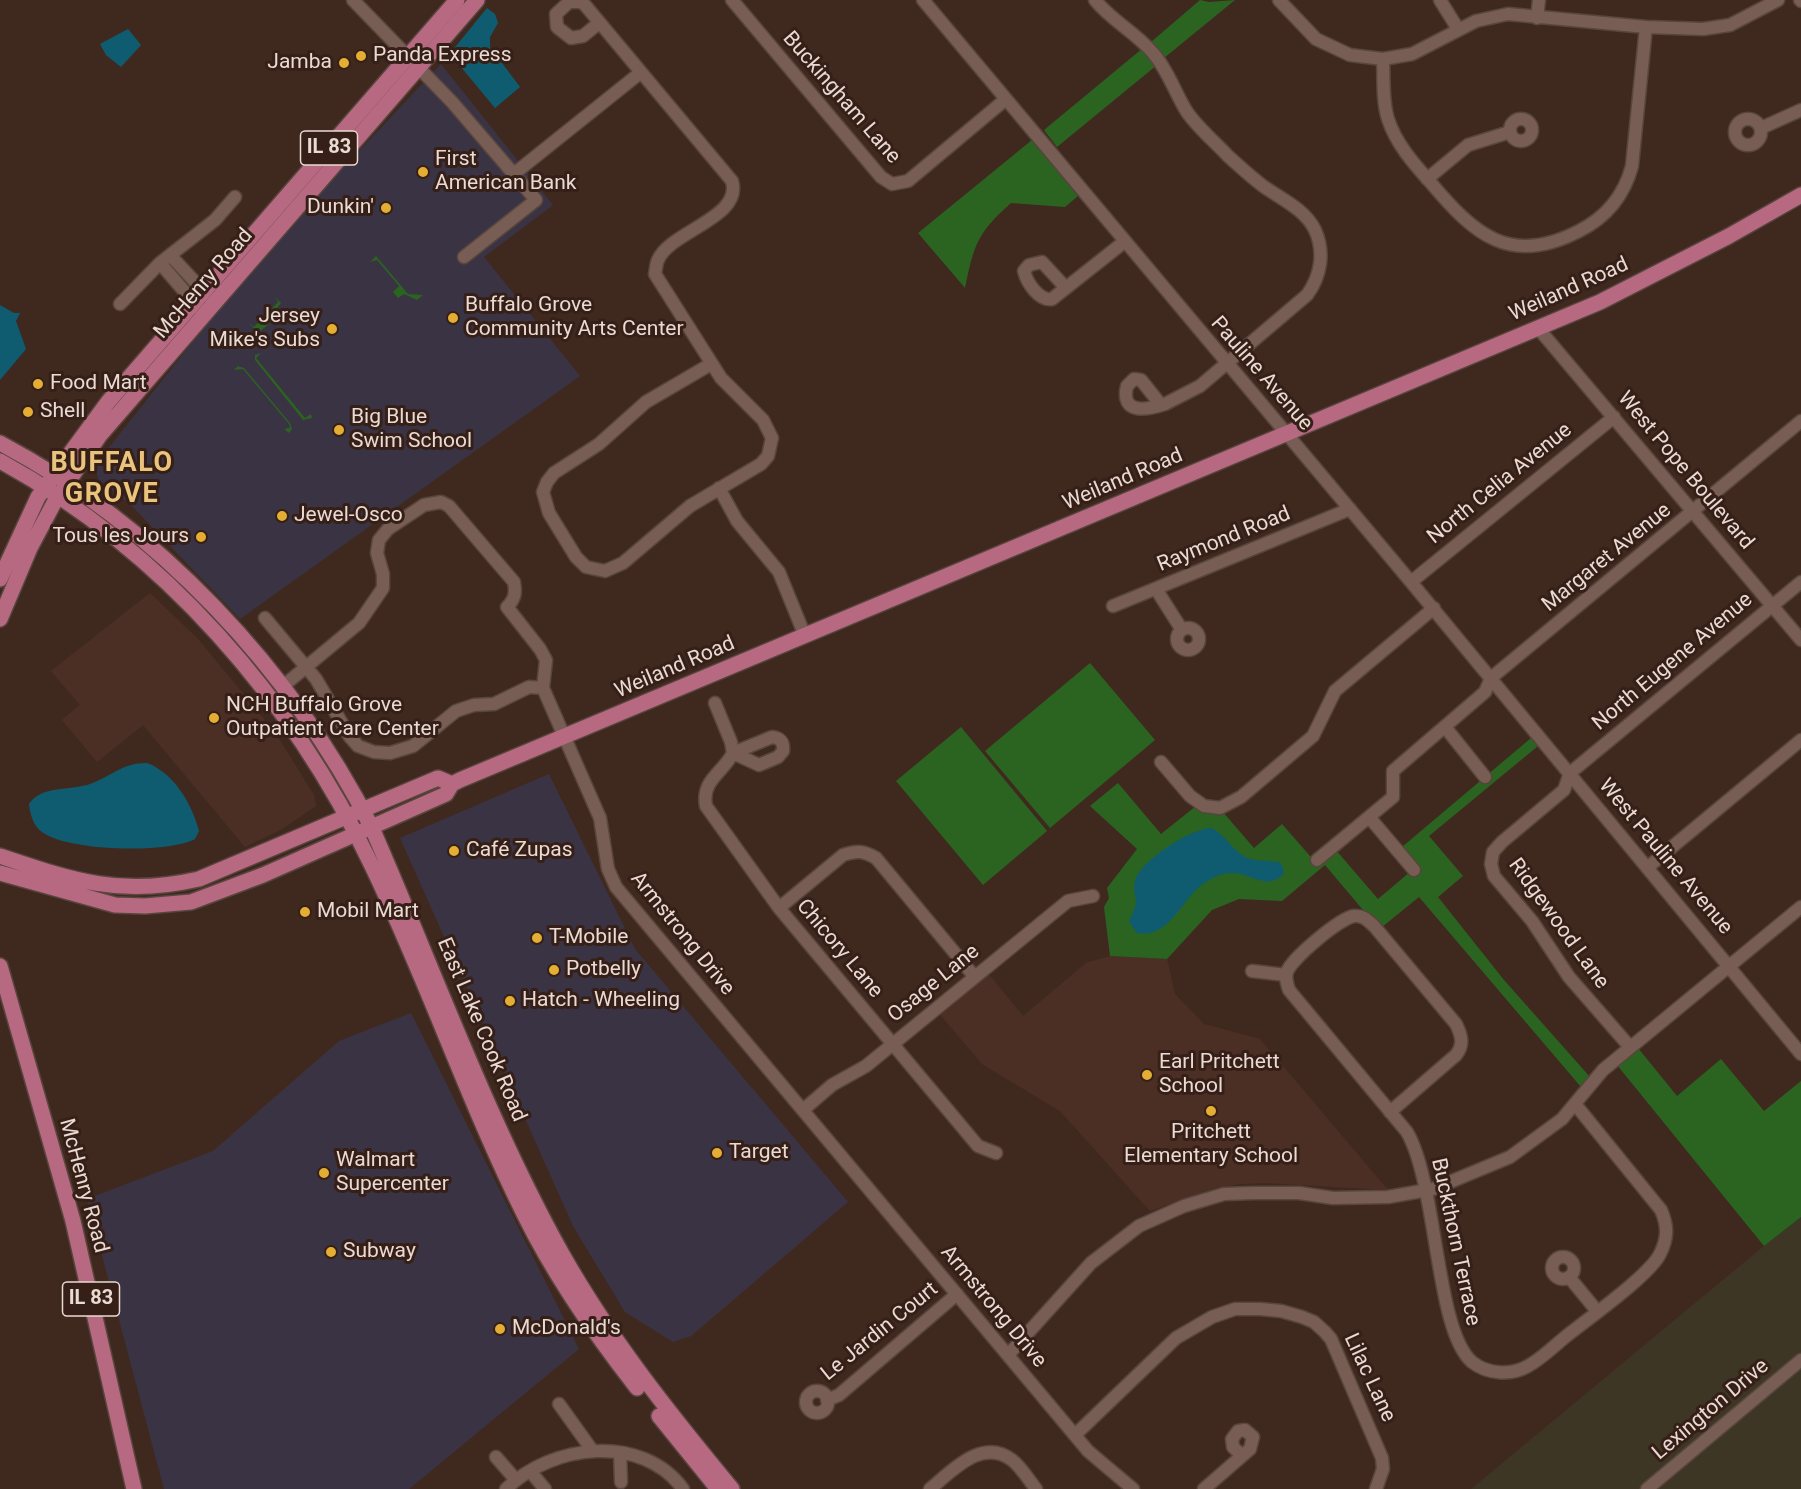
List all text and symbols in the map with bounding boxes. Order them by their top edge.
street label: Buckingham Lane [777,27,905,169]
place label: Panda Express [373,43,512,69]
marker: Panda Express [354,49,368,63]
place label: Jamba [267,50,332,76]
marker: Jamba [337,56,351,70]
road number: IL 83 [300,131,358,165]
place label: First American Bank [435,147,576,197]
marker: First American Bank [416,165,430,179]
place label: Dunkin' [307,195,374,221]
marker: Dunkin' [379,201,393,215]
street label: McHenry Road [149,224,259,344]
street label: Weiland Road [1505,252,1633,328]
place label: Buffalo Grove Community Arts Center [465,293,684,343]
place label: Jersey Mike's Subs [210,304,320,354]
marker: Buffalo Grove Community Arts Center [446,311,460,325]
street label: Pauline Avenue [1205,312,1317,436]
marker: Jersey Mike's Subs [325,322,339,336]
place label: Food Mart [50,371,147,397]
marker: Food Mart [31,377,45,391]
street label: West Pope Boulevard [1612,387,1758,555]
place label: Shell [40,399,85,425]
marker: Shell [21,405,35,419]
place label: Big Blue Swim School [351,405,472,455]
street label: North Celia Avenue [1423,418,1577,550]
marker: Big Blue Swim School [332,423,346,437]
street label: Weiland Road [1059,443,1187,517]
district label: BUFFALO GROVE [50,448,174,511]
street label: Margaret Avenue [1537,498,1677,618]
street label: Raymond Road [1154,502,1294,578]
place label: Jewel-Osco [294,503,403,529]
marker: Jewel-Osco [275,509,289,523]
place label: Tous les Jours [52,524,189,550]
marker: Tous les Jours [194,530,208,544]
street label: North Eugene Avenue [1588,588,1758,736]
street label: Weiland Road [611,631,739,705]
place label: NCH Buffalo Grove Outpatient Care Center [226,693,439,743]
marker: NCH Buffalo Grove Outpatient Care Center [207,711,221,725]
street label: West Pauline Avenue [1593,774,1737,940]
place label: Café Zupas [466,838,573,864]
marker: Café Zupas [447,844,461,858]
street label: Ridgewood Lane [1502,854,1614,994]
street label: Armstrong Drive [625,867,739,1001]
street label: Chicory Lane [790,894,888,1004]
place label: Mobil Mart [317,899,419,925]
marker: Mobil Mart [298,905,312,919]
place label: T-Mobile [549,925,628,951]
marker: T-Mobile [530,931,544,945]
street label: East Lake Cook Road [431,934,531,1126]
street label: Osage Lane [883,939,985,1029]
place label: Potbelly [566,957,641,983]
marker: Potbelly [547,963,561,977]
place label: Hatch - Wheeling [522,988,680,1014]
marker: Hatch - Wheeling [503,994,517,1008]
place label: Earl Pritchett School [1159,1050,1280,1100]
marker: Earl Pritchett School [1140,1068,1154,1082]
marker: Pritchett Elementary School [1204,1104,1218,1118]
street label: McHenry Road [53,1116,113,1256]
place label: Pritchett Elementary School [1124,1120,1298,1170]
place label: Target [729,1140,789,1166]
marker: Target [710,1146,724,1160]
place label: Walmart Supercenter [336,1148,449,1198]
street label: Buckthorn Terrace [1425,1156,1485,1328]
marker: Walmart Supercenter [317,1166,331,1180]
place label: Subway [343,1239,416,1265]
street label: Armstrong Drive [935,1241,1051,1373]
marker: Subway [324,1245,338,1259]
street label: Le Jardin Court [816,1277,944,1387]
road number: IL 83 [62,1282,119,1316]
place label: McDonald's [512,1316,621,1342]
marker: McDonald's [493,1322,507,1336]
street label: Lilac Lane [1338,1330,1400,1426]
street label: Lexington Drive [1648,1354,1774,1466]

